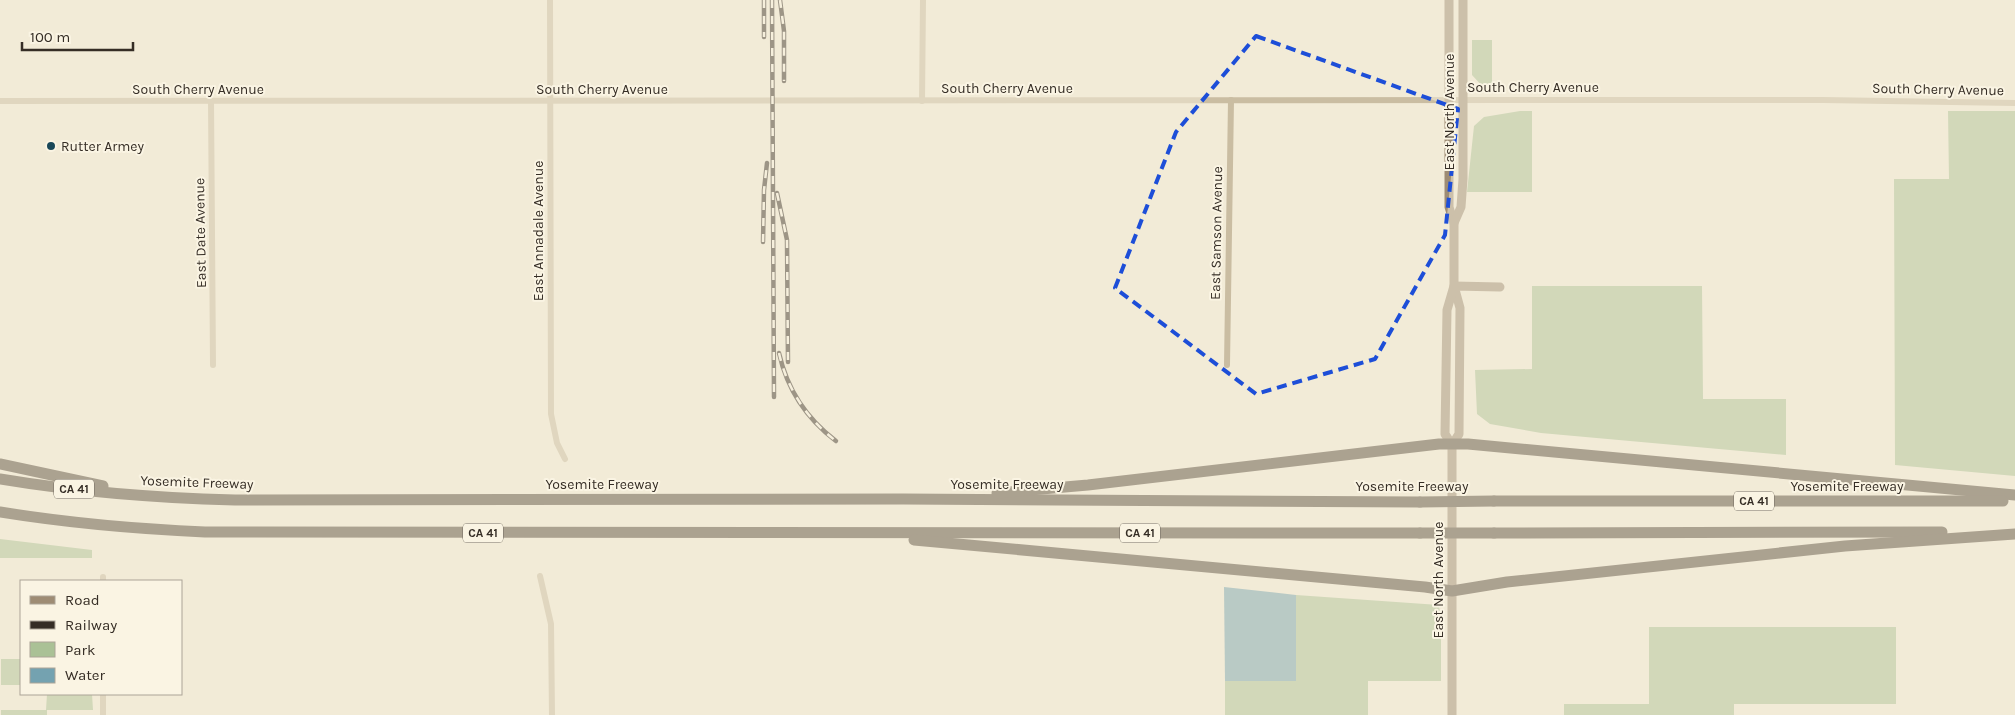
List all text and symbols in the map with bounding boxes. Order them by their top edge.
scale bar [22,20,134,52]
text: 100 m [30,28,70,46]
street label: East North Avenue [1441,54,1458,170]
street label: South Cherry Avenue [1467,79,1599,96]
street label: South Cherry Avenue [941,80,1073,97]
street label: South Cherry Avenue [1872,80,2004,99]
street label: South Cherry Avenue [132,81,264,98]
street label: South Cherry Avenue [536,81,668,98]
place label: Rutter Armey [61,138,145,155]
marker: Rutter Armey [45,140,57,152]
street label: East Annadale Avenue [530,161,547,301]
street label: East Samson Avenue [1207,166,1226,300]
street label: East Date Avenue [191,178,210,288]
street label: Yosemite Freeway [140,472,254,493]
street label: Yosemite Freeway [545,476,659,493]
street label: Yosemite Freeway [950,476,1064,493]
street label: Yosemite Freeway [1355,478,1469,495]
street label: Yosemite Freeway [1790,478,1904,495]
road number: CA 41 [54,479,94,498]
road number: CA 41 [1734,492,1774,511]
street label: East North Avenue [1430,522,1447,638]
road number: CA 41 [463,524,503,542]
road number: CA 41 [1120,524,1160,542]
legend [20,580,182,695]
text: Road [65,591,100,609]
text: Railway [65,616,117,634]
text: Park [65,641,95,659]
text: Water [65,666,106,684]

